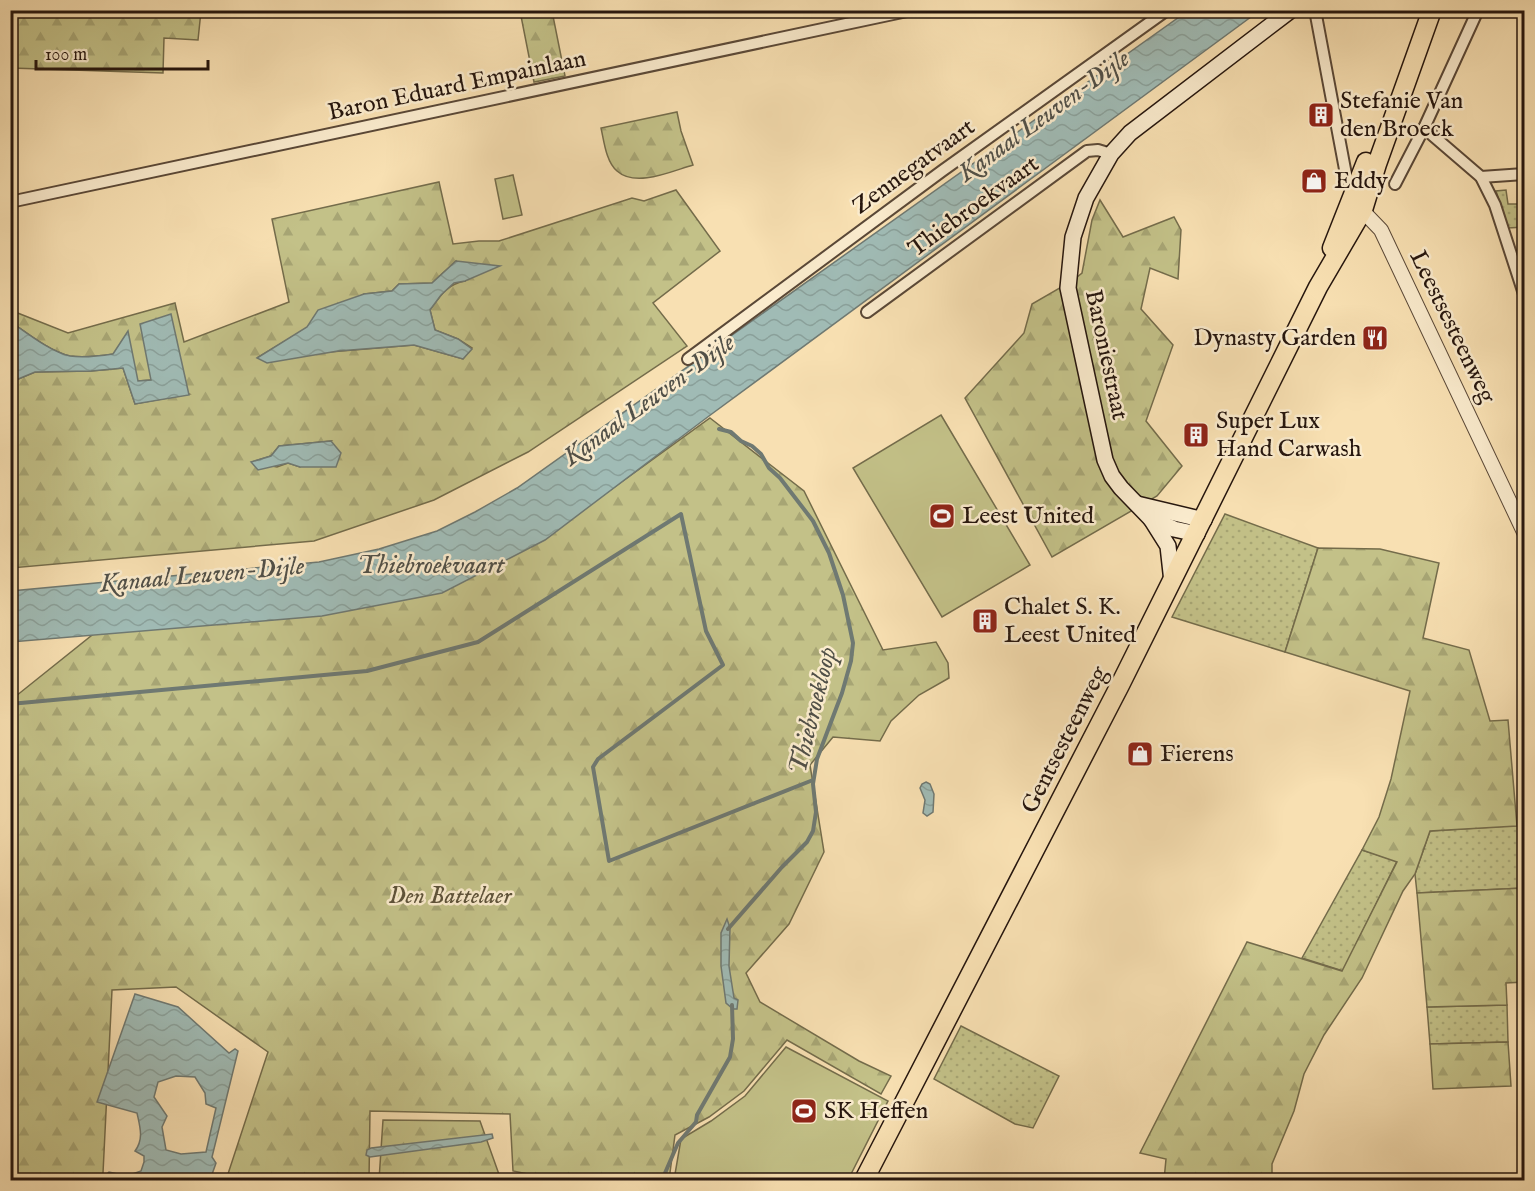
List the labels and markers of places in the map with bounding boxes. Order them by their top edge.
place label: Stefanie Van den Broeck [1340,86,1464,145]
building icon: Stefanie Van den Broeck [1306,100,1336,130]
shop icon: Eddy [1299,166,1329,196]
place label: Eddy [1334,166,1388,197]
place label: Dynasty Garden [1193,323,1356,354]
restaurant icon: Dynasty Garden [1360,323,1390,353]
place label: Super Lux Hand Carwash [1216,406,1362,465]
building icon: Super Lux Hand Carwash [1181,420,1211,450]
sports icon: Leest United [927,501,957,531]
place label: Leest United [962,501,1094,532]
place label: Chalet S. K. Leest United [1004,592,1136,651]
building icon: Chalet S. K. Leest United [970,606,1000,636]
shop icon: Fierens [1125,739,1155,769]
place label: Fierens [1160,739,1234,770]
sports icon: SK Heffen [789,1096,819,1126]
place label: SK Heffen [824,1096,928,1127]

